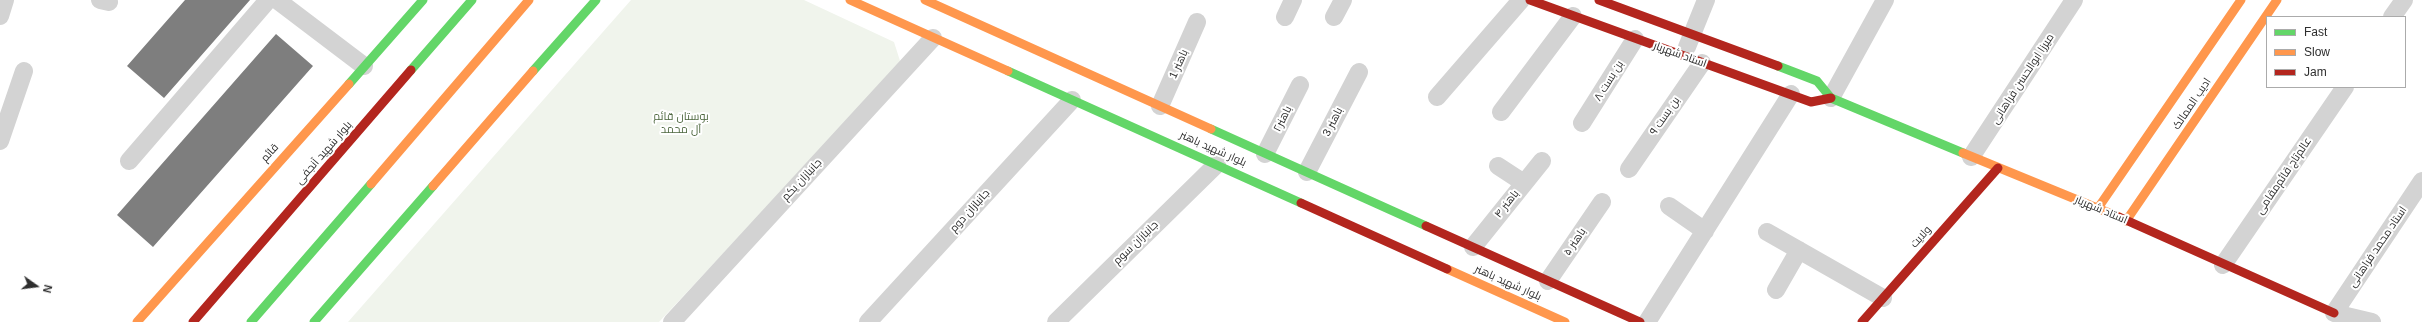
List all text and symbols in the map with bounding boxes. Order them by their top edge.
legend [2266,16,2406,88]
text: Fast [2304,25,2327,39]
street label: میرزا ابوالحسن فراهانی [1989,31,2057,127]
street label: استاد شهریار [1652,39,1708,71]
text: Slow [2304,45,2330,59]
street label: باهنر 1 [1167,47,1191,81]
street label: بن بست ۸ [1591,58,1627,104]
text: Jam [2304,65,2327,79]
street label: ادیب الممالک [2170,76,2214,132]
street label: بن بست ۹ [1647,94,1683,138]
street label: باهنر۲ [1271,104,1295,134]
street label: باهنر 3 [1320,105,1346,139]
park label: بوستان قائم آل محمد [653,110,709,136]
street label: بلوار شهید آنجفی [293,119,355,187]
street label: بلوار شهید باهنر [1178,128,1248,170]
street label: عالم‌تاج قائم‌مقامی [2253,135,2315,217]
street label: قائم [258,141,282,165]
street label: جانبازان یکم [779,156,825,204]
street label: جانبازان دوم [947,187,993,235]
street label: باهنر ۴ [1492,187,1522,221]
street label: استاد شهریار [2073,193,2129,227]
street label: استاد محمد فراهانی [2346,204,2410,290]
street label: جانبازان سوم [1111,218,1161,268]
street label: ولایت [1908,223,1934,251]
street label: باهنر ۵ [1561,226,1589,258]
street label: بلوار شهید باهنر [1473,262,1543,304]
north arrow [16,266,56,306]
text: N [41,284,54,294]

